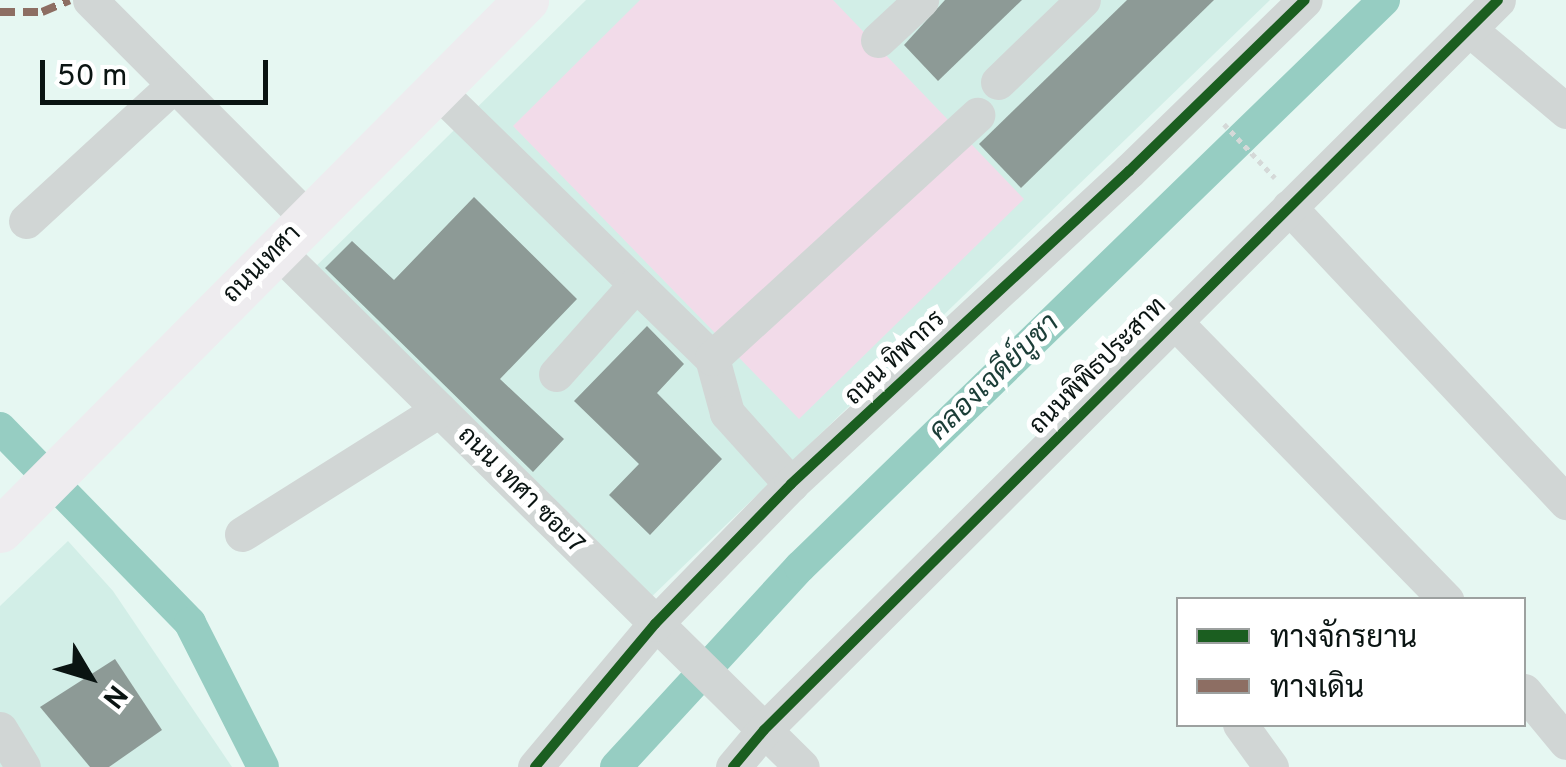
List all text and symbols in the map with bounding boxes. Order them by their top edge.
scale bar [45,40,272,102]
text: 50 m [57,59,127,96]
street label: ถนนเทศา [218,220,308,310]
street label: ถนนพิพิธประสาท [1024,292,1174,442]
street label: ถนน ทิพากร [840,305,952,413]
water label: คลองเจดีย์บูชา [923,308,1067,448]
street label: ถนน เทศา ซอย7 [450,421,590,561]
legend [1176,597,1526,727]
text: ทางจักรยาน [1270,621,1417,658]
north arrow [40,627,140,727]
text: ทางเดิน [1270,671,1364,708]
text: N [93,676,134,714]

